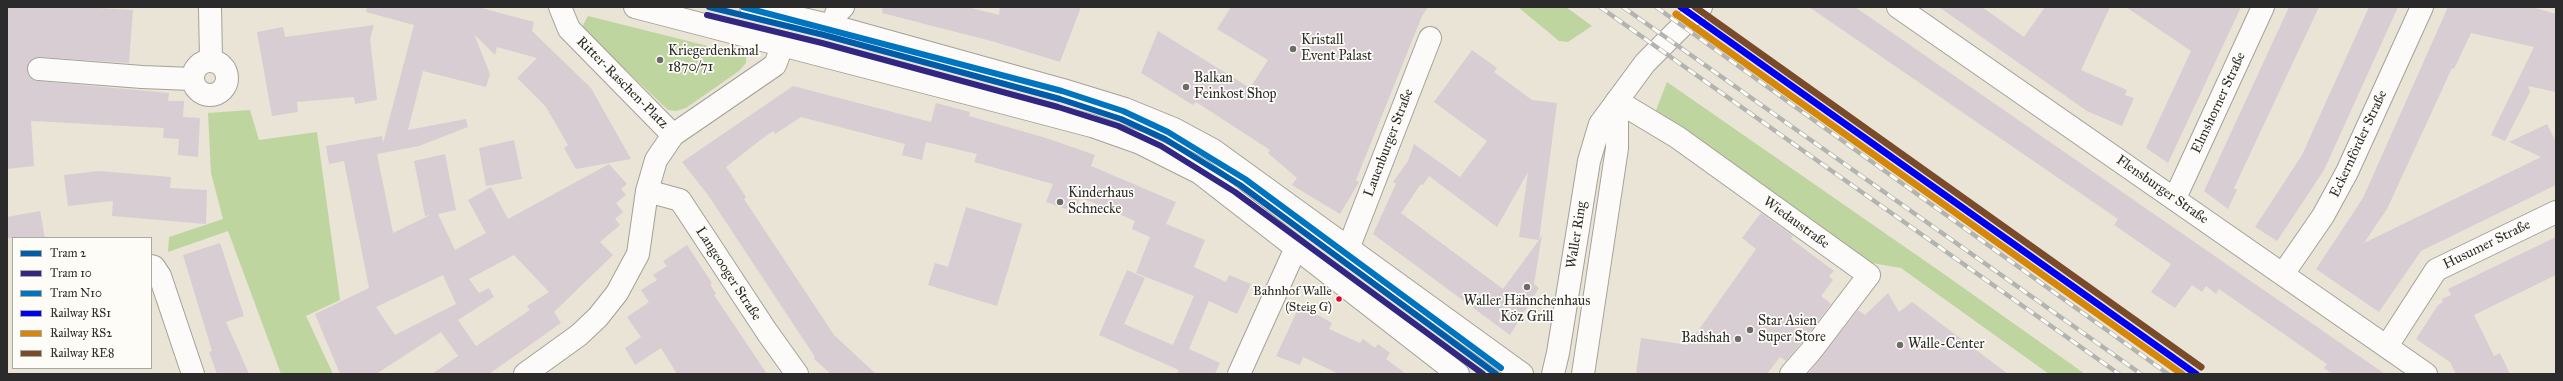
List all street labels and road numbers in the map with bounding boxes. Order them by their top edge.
street label: Ritter-Raschen-Platz [573,34,671,132]
street label: Elmshorner Straße [2188,50,2250,156]
street label: Lauenburger Straße [1361,87,1417,199]
street label: Eckernförder Straße [2327,88,2391,200]
street label: Flensburger Straße [2113,152,2211,228]
street label: Wiedaustraße [1760,193,1832,253]
street label: Waller Ring [1563,200,1591,270]
street label: Husumer Straße [2441,217,2533,273]
street label: Langeooger Straße [691,224,765,324]

